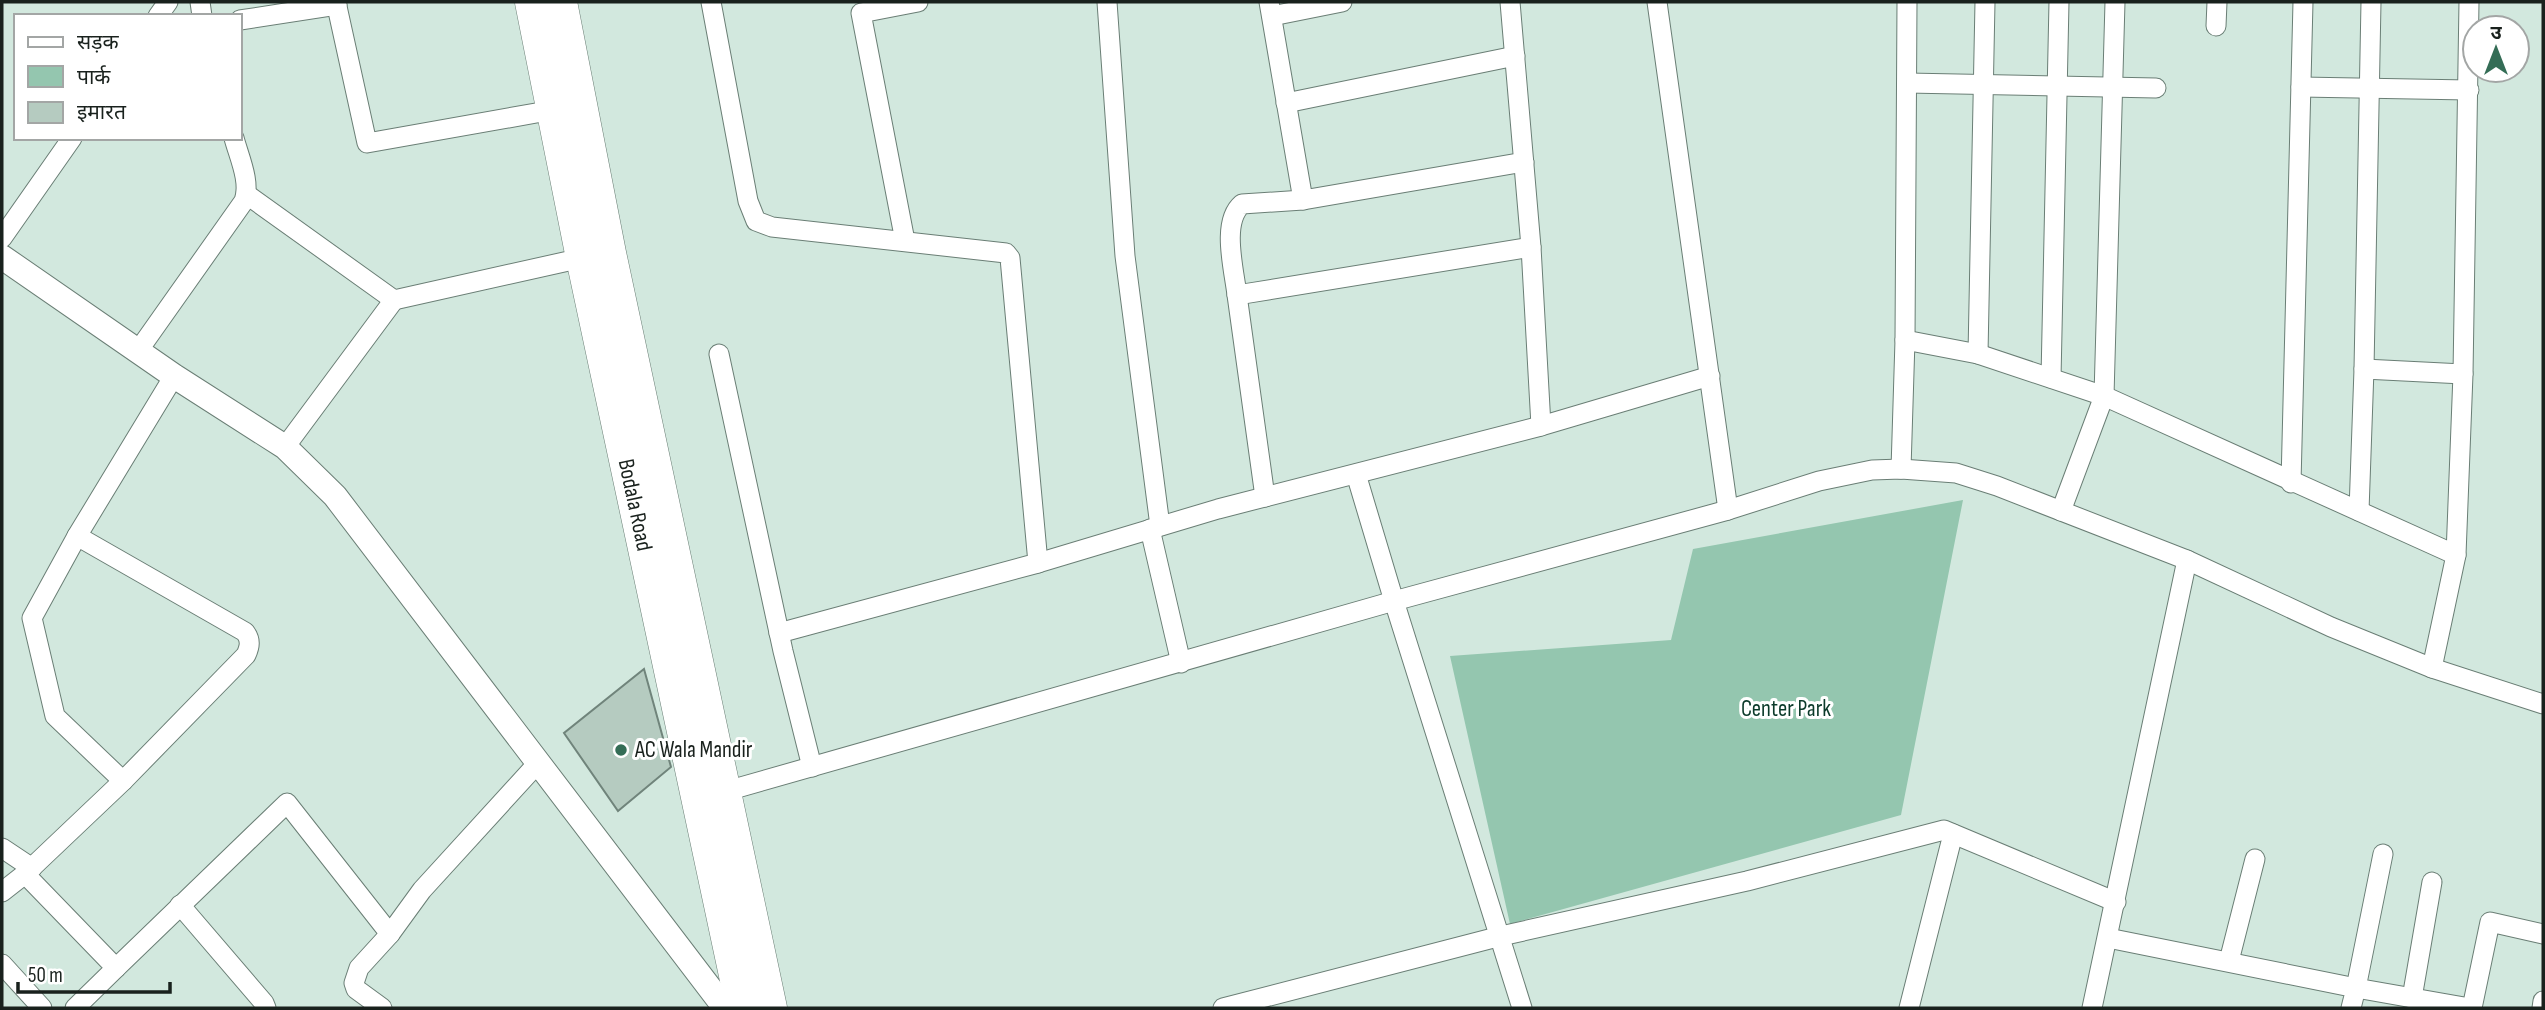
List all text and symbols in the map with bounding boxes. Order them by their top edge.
legend [14,14,242,140]
north arrow [2461,14,2531,84]
text: उ [2490,22,2502,45]
text: सड़क [77,30,119,55]
text: पार्क [77,65,111,90]
text: इमारत [77,100,127,125]
street label: Bodala Road [612,456,658,554]
park label: Center Park [1741,695,1831,723]
place label: AC Wala Mandir [634,736,753,764]
marker: AC Wala Mandir [613,742,629,758]
scale bar [18,950,170,994]
text: 50 m [28,963,63,988]

